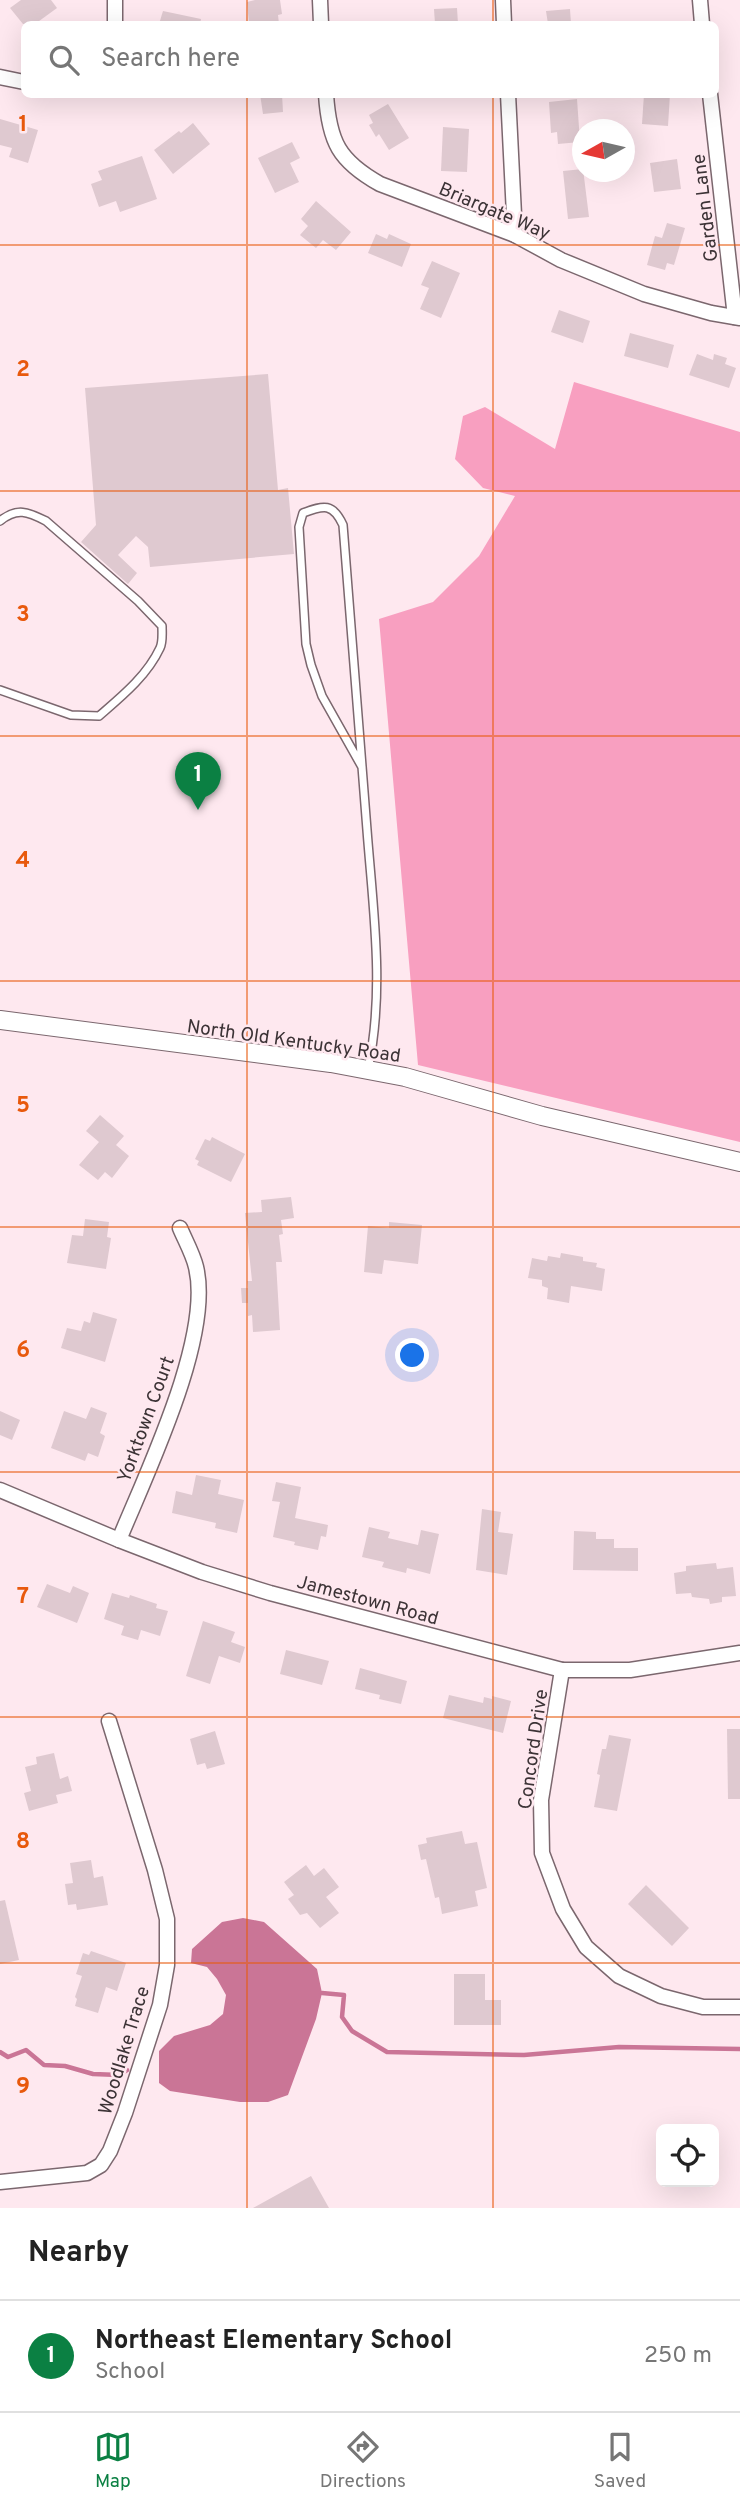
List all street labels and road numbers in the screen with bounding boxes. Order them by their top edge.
street label: Garden Lane [687,152,725,263]
street label: Briargate Way [435,178,554,246]
street label: North Old Kentucky Road [185,1015,402,1069]
street label: Yorktown Court [113,1353,181,1486]
street label: Jamestown Road [294,1570,441,1631]
street label: Concord Drive [514,1688,554,1811]
street label: Woodlake Trace [94,1983,156,2118]

